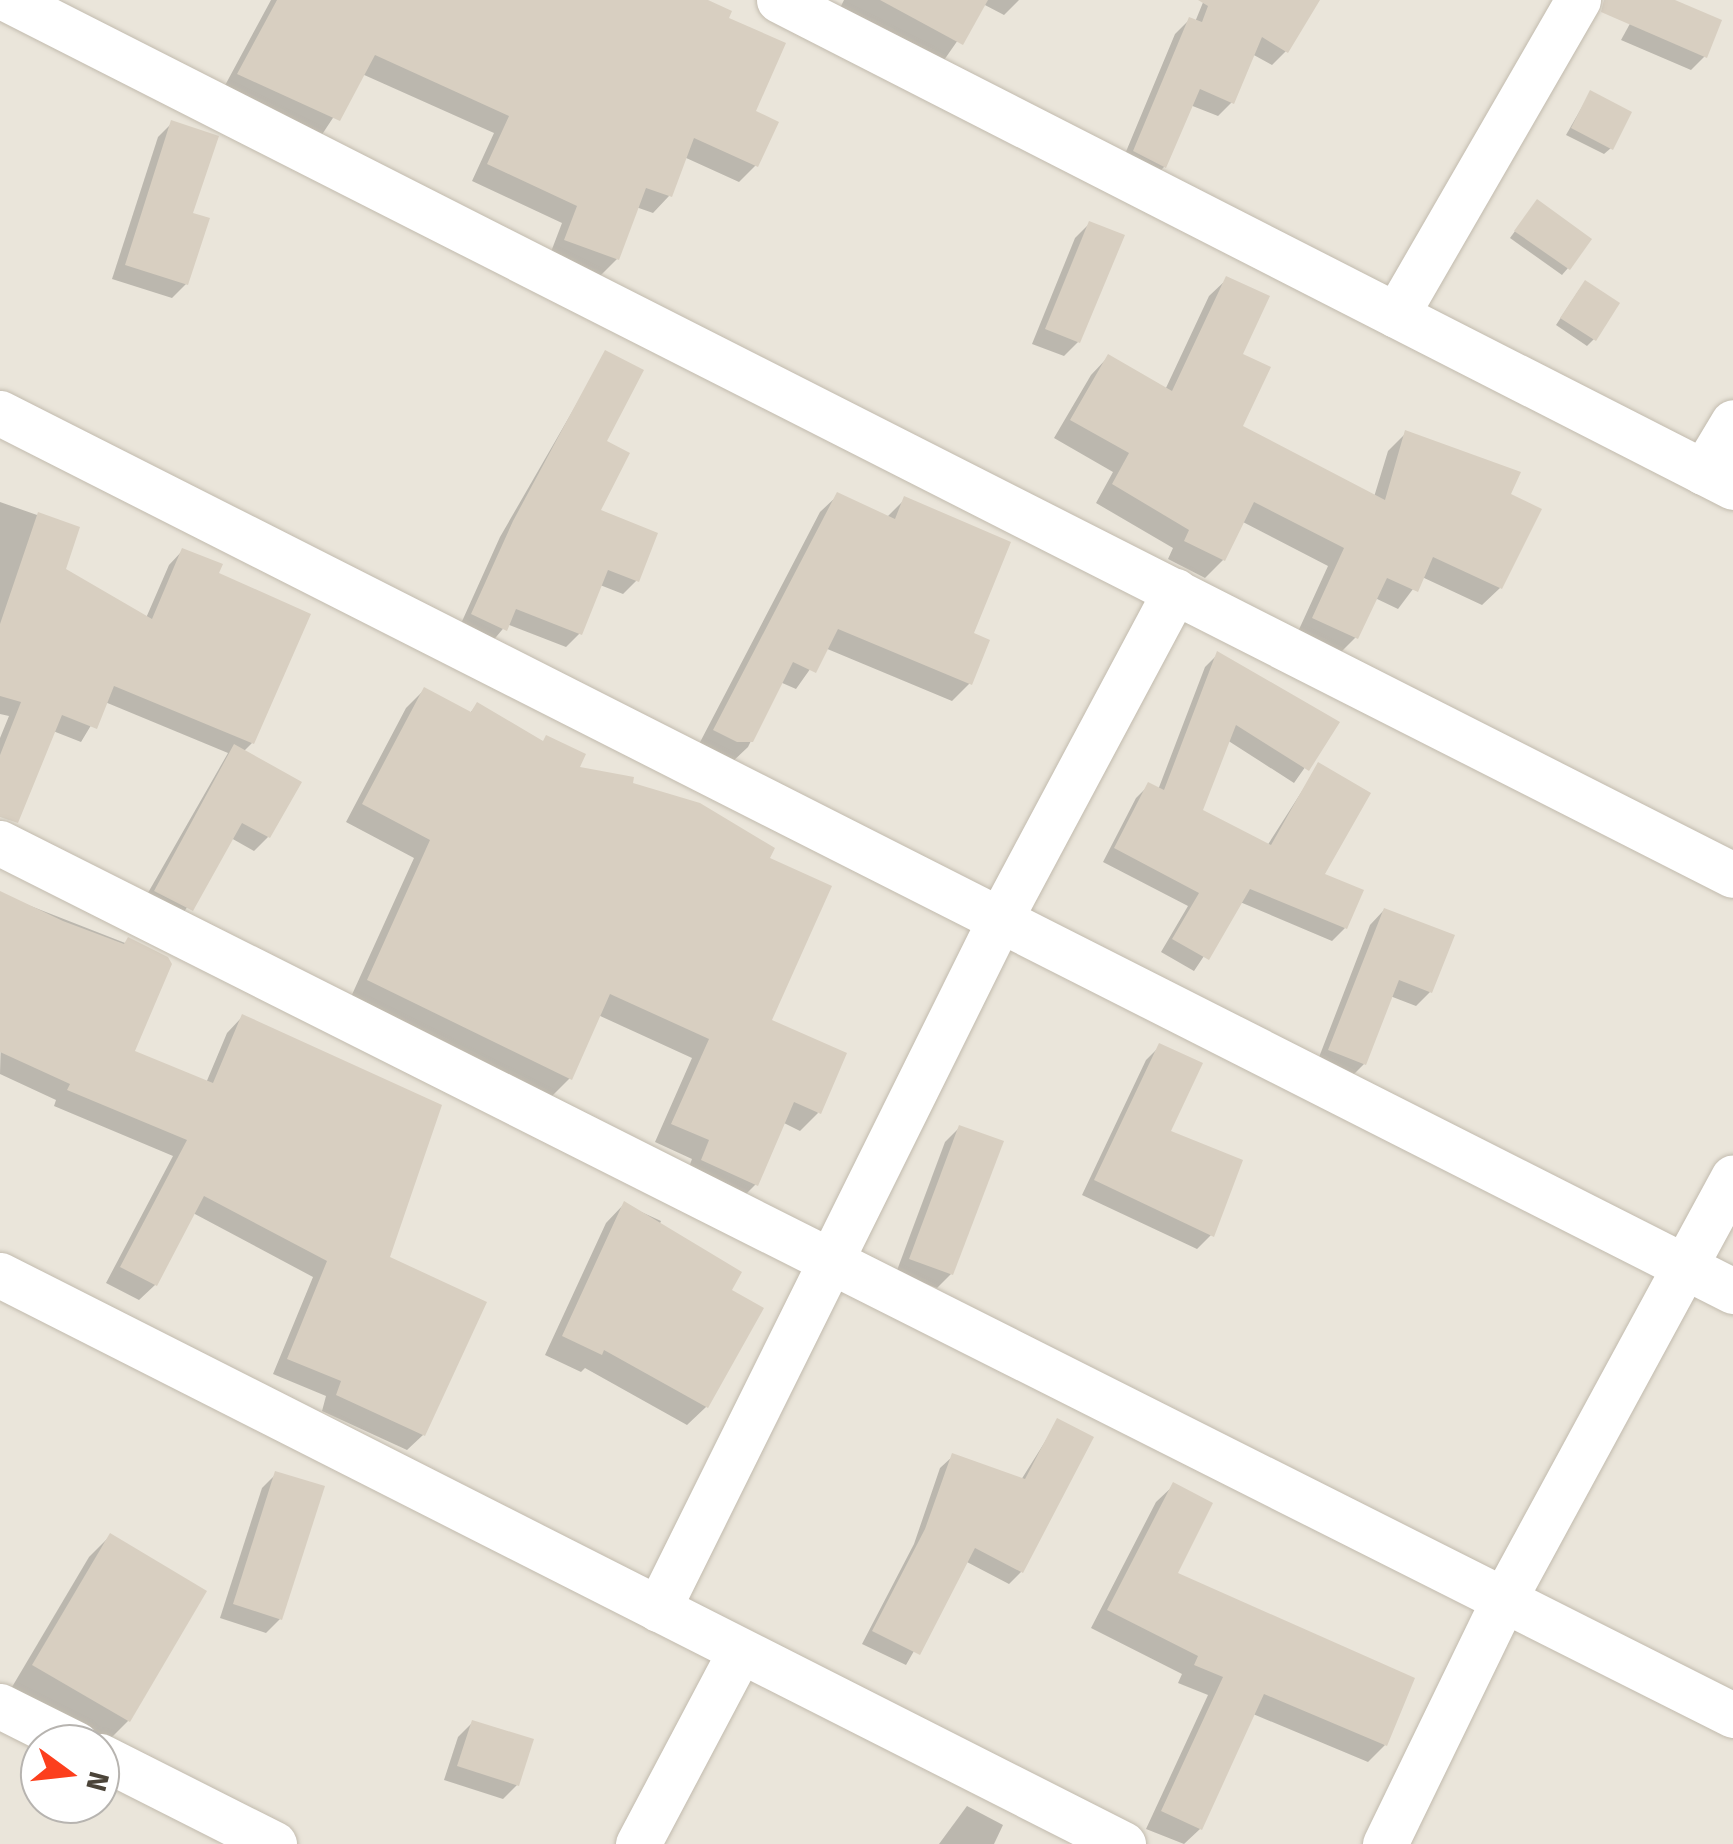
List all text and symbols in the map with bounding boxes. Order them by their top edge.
north arrow [20,1724,120,1824]
text: N [79,1768,116,1795]

